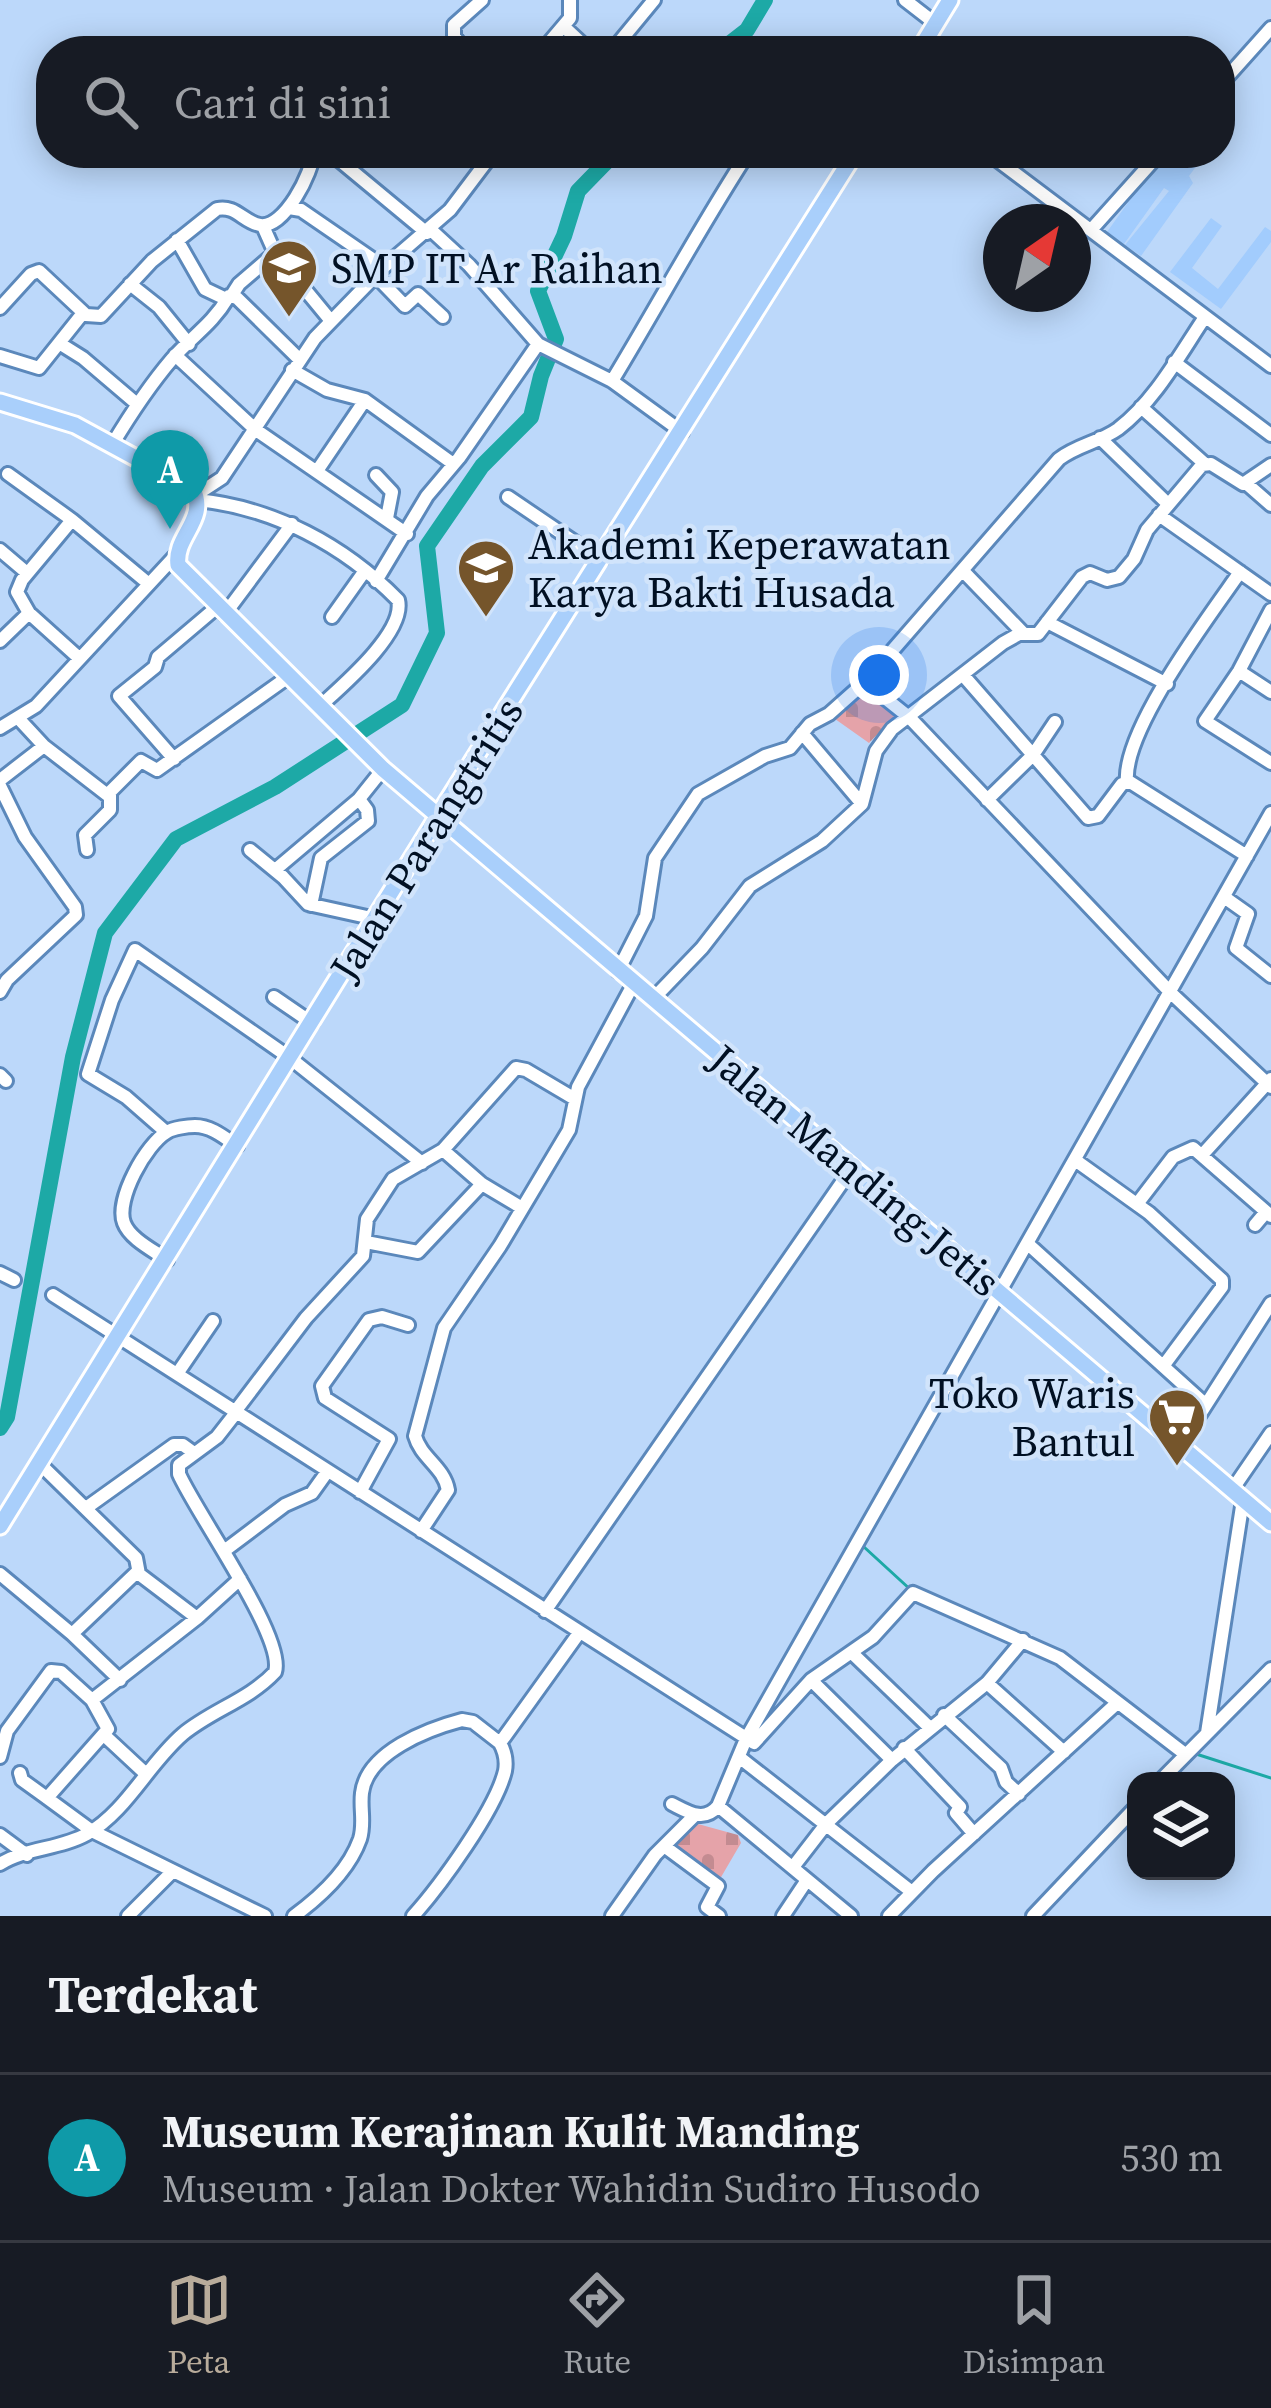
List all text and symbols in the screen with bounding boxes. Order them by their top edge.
search box [36,36,1235,168]
icon: search [78,69,144,135]
text: Cari di sini [174,71,391,133]
north arrow [983,204,1091,312]
school or university icon: SMP IT Ar Raihan [258,237,320,319]
place label: SMP IT Ar Raihan [331,239,663,297]
pin: A [131,430,209,529]
place label: Akademi Keperawatan Karya Bakti Husada [528,515,951,621]
school or university icon: Akademi Keperawatan Karya Bakti Husada [455,537,517,619]
your location [849,645,909,705]
street label: Jalan Parangtritis [315,686,537,993]
street label: Jalan Manding-Jetis [696,1030,1013,1309]
place label: Toko Waris Bantul [929,1364,1135,1470]
supermarket icon: Toko Waris Bantul [1146,1386,1208,1468]
map controls [1127,1772,1235,1880]
button: layers [1127,1772,1235,1880]
text: Terdekat [48,1959,257,2029]
text: Museum Kerajinan Kulit Manding [162,2100,859,2162]
text: A [74,2131,100,2184]
text: 530 m [1120,2131,1223,2184]
text: Museum · Jalan Dokter Wahidin Sudiro Husodo [162,2162,981,2215]
tab: Peta [166,2267,232,2384]
tab: Rute [563,2267,631,2384]
tab: Disimpan [963,2267,1105,2384]

